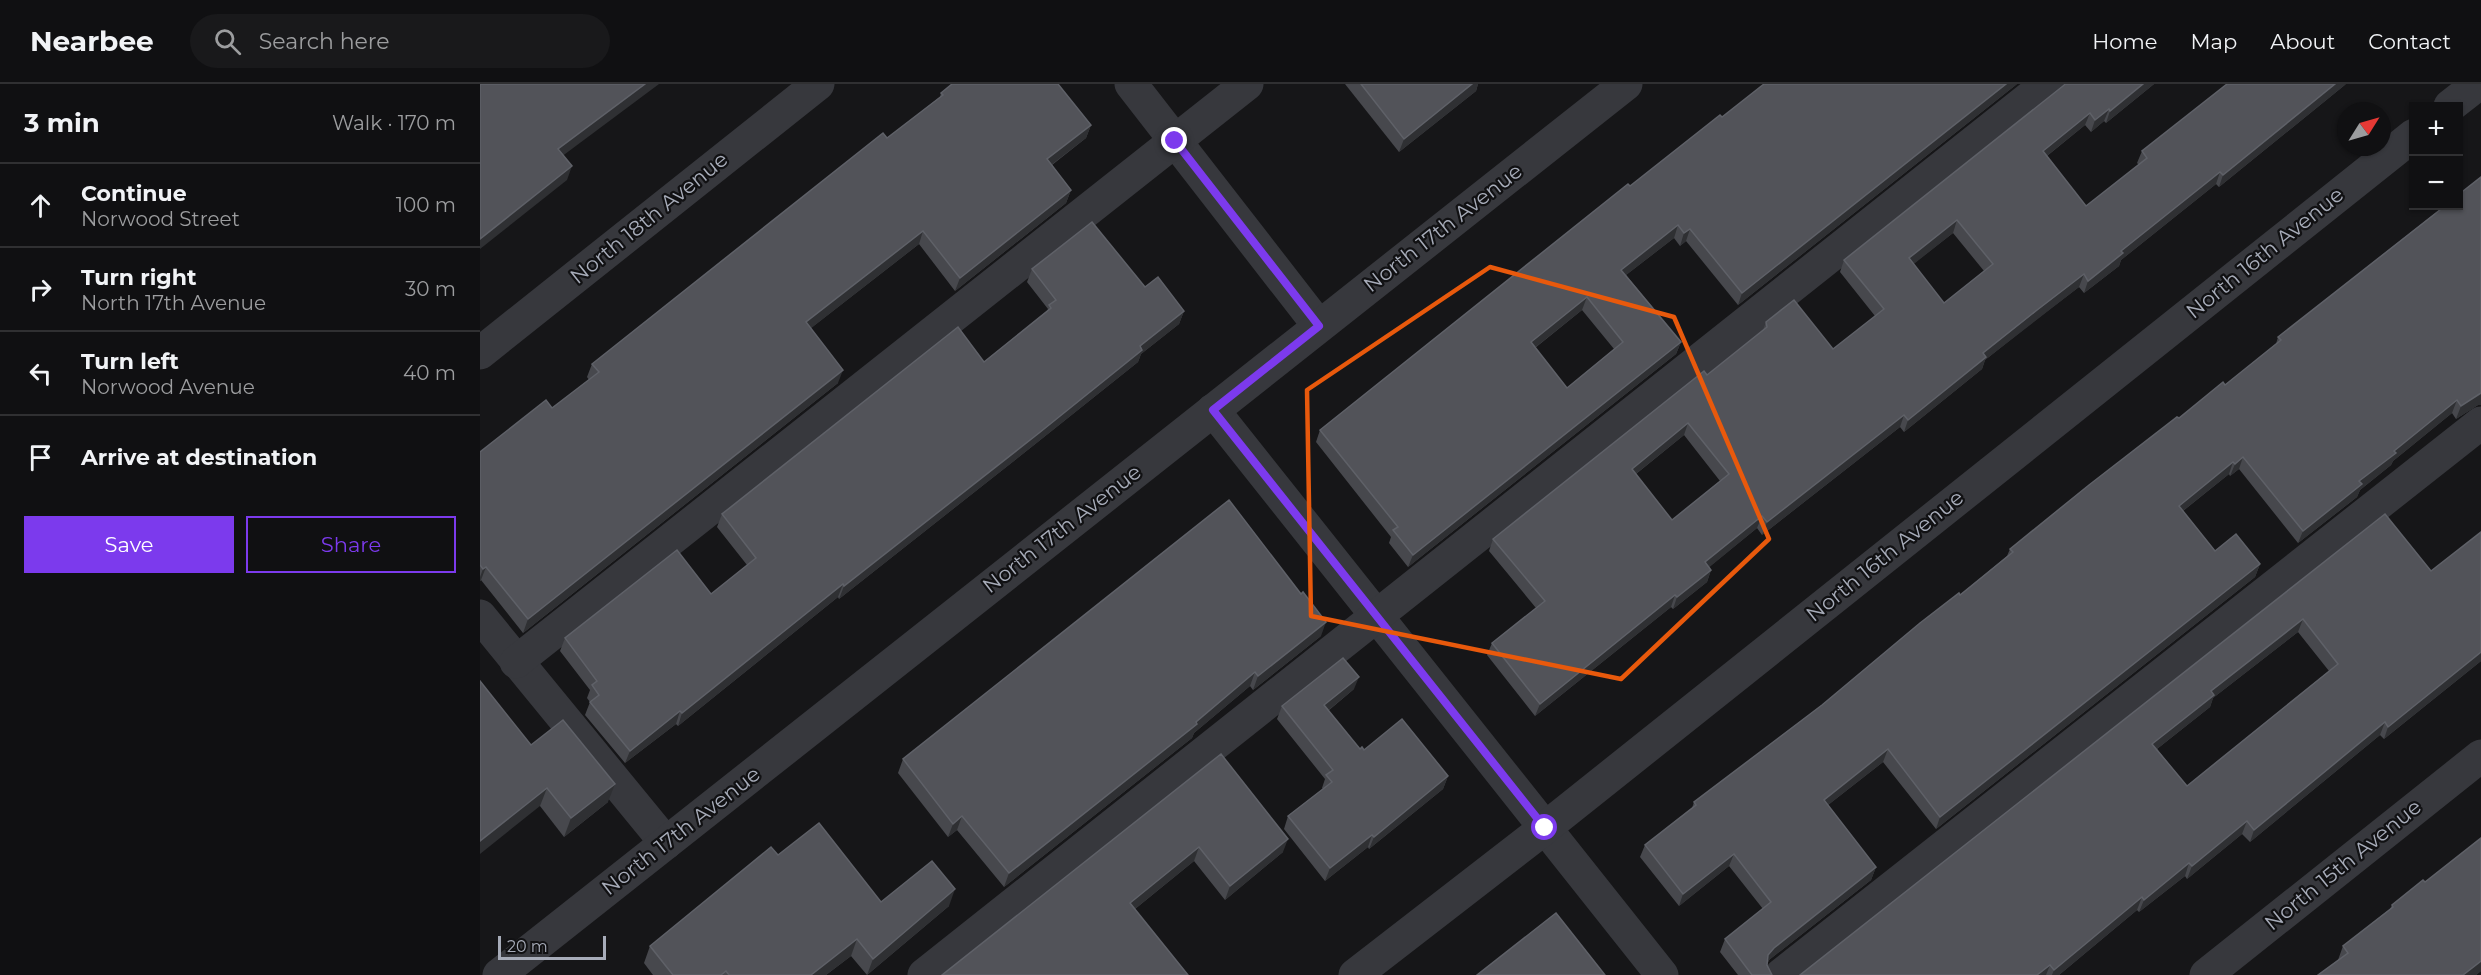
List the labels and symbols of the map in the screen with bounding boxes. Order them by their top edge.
north arrow [2337,102,2391,156]
route end [1161,127,1187,153]
street label: North 18th Avenue [565,146,733,289]
street label: North 17th Avenue [1358,158,1527,297]
street label: North 16th Avenue [2181,182,2348,324]
street label: North 17th Avenue [977,459,1146,598]
street label: North 16th Avenue [1801,485,1968,627]
street label: North 17th Avenue [596,761,765,900]
street label: North 15th Avenue [2259,794,2426,935]
route start [1531,814,1557,840]
scale bar [498,933,606,960]

